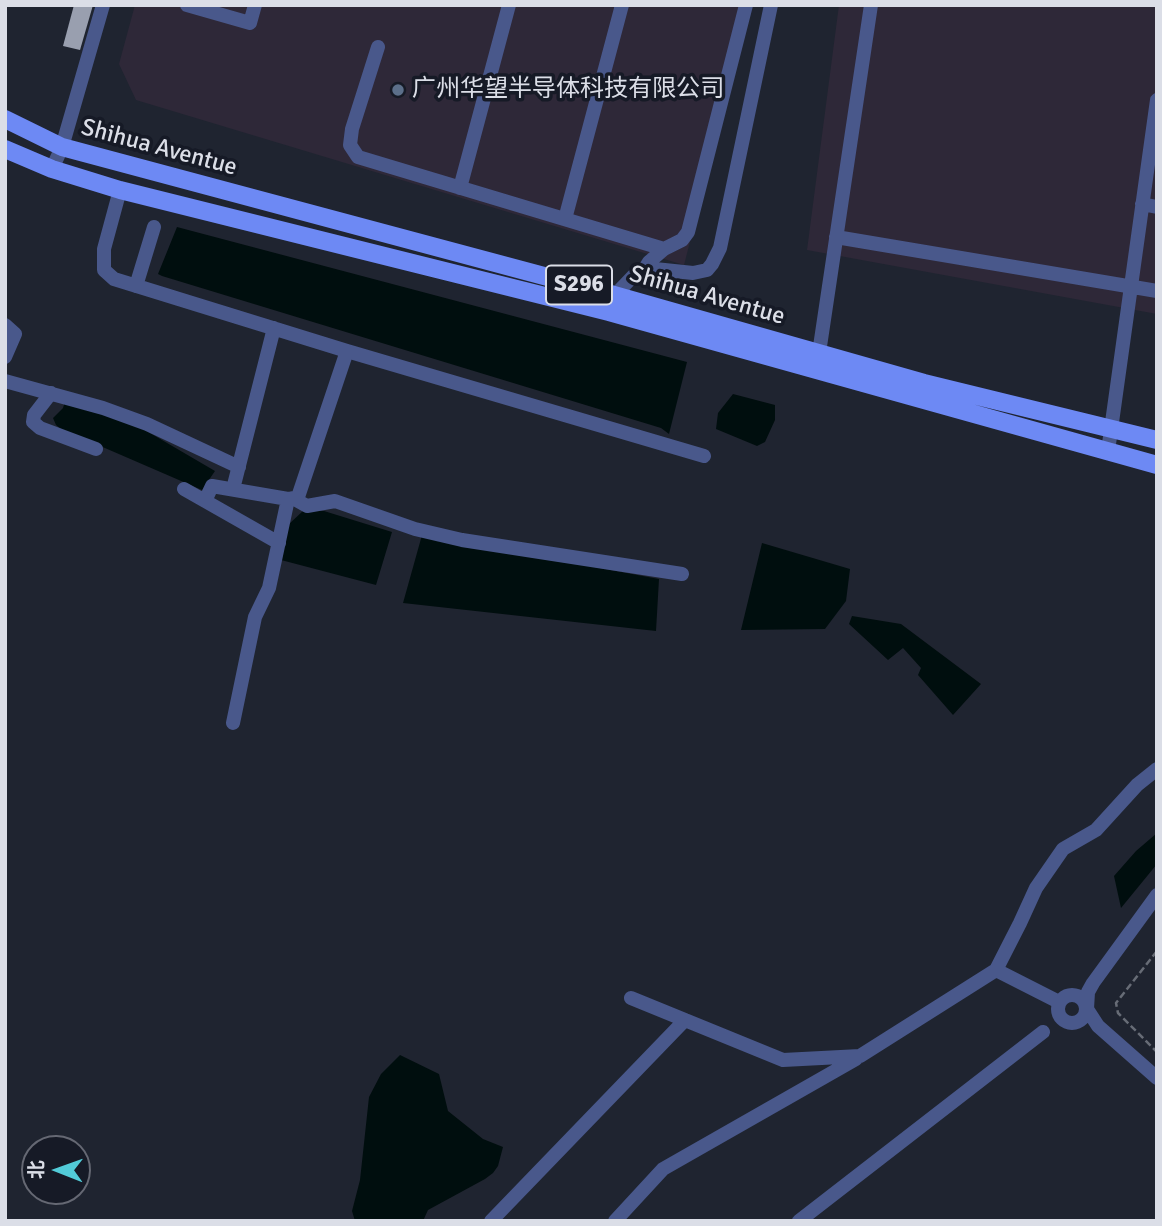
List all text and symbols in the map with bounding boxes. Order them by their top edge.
place label: 广州华望半导体科技有限公司 [412,76,724,104]
marker: 广州华望半导体科技有限公司 [390,82,406,98]
street label: Shihua Aventue [78,113,240,183]
street label: Shihua Aventue [626,260,788,332]
road number: S296 [546,266,612,304]
north arrow [21,1135,91,1205]
text: 北 [25,1160,49,1179]

